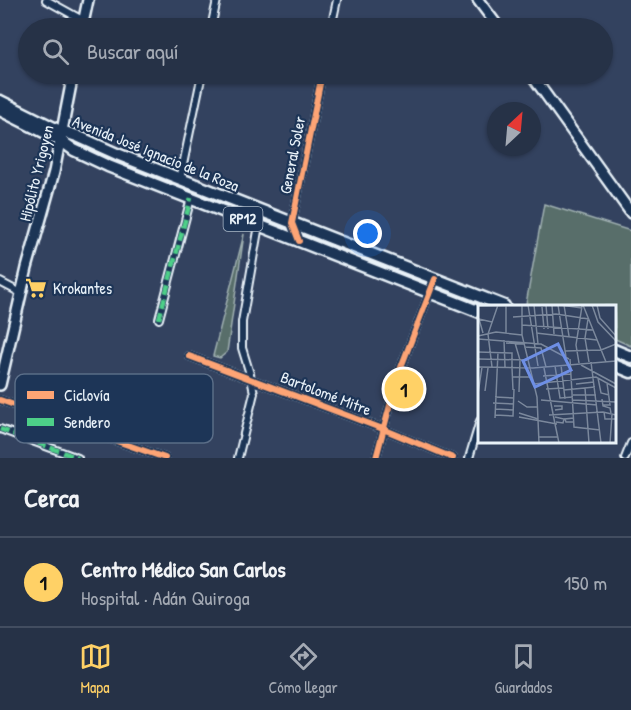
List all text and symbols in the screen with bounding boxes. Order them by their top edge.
search box [18,18,613,84]
icon: search [39,35,72,68]
text: Buscar aquí [87,36,179,66]
north arrow [487,102,541,156]
street label: Avenida José Ignacio de la Roza [69,109,243,197]
street label: General Soler [274,114,310,196]
street label: Hipólito Yrigoyen [13,123,59,223]
road number: RP12 [224,207,262,231]
your location [353,219,382,248]
supermarket icon: Krokantes [24,276,48,300]
place label: Krokantes [53,277,112,299]
inset map [478,305,616,443]
street label: Bartolomé Mitre [278,366,375,421]
pin: 1 [384,366,424,412]
legend [15,374,213,443]
text: Ciclovía [64,384,110,406]
text: Sendero [64,411,111,433]
text: Cerca [24,480,79,515]
text: Centro Médico San Carlos [81,554,286,584]
text: 1 [40,569,47,596]
text: 150 m [564,569,607,596]
text: Hospital · Adán Quiroga [81,584,250,611]
tab: Mapa [79,640,112,698]
tab: Cómo llegar [269,640,338,698]
tab: Guardados [495,640,552,698]

